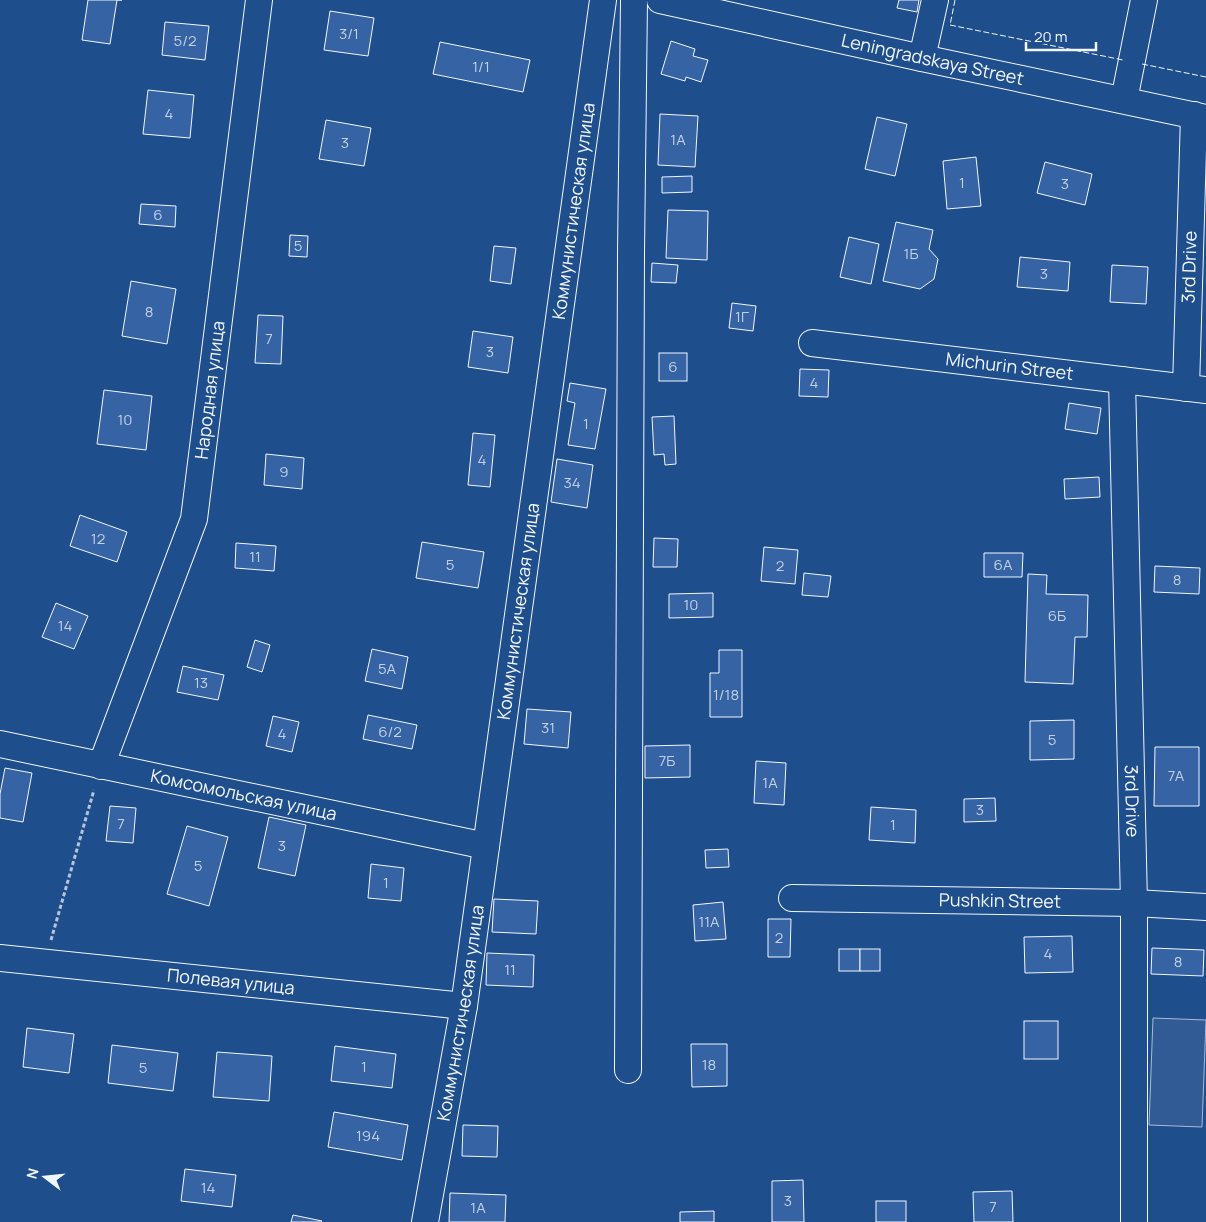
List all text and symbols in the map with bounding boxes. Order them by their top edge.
scale bar [1026,20,1096,52]
house number: 3/1 [339,23,359,44]
text: 20 m [1034,26,1067,47]
street label: Leningradskaya Street [839,28,1026,90]
house number: 5/2 [173,30,197,51]
house number: 1/1 [472,56,490,77]
street label: Коммунистическая улица [546,101,600,321]
house number: 4 [165,103,174,124]
house number: 1А [670,129,686,150]
house number: 3 [341,132,349,153]
house number: 1 [959,172,965,193]
house number: 3 [1061,173,1069,194]
house number: 6 [153,204,163,225]
street label: 3rd Drive [1175,230,1202,304]
house number: 5 [294,235,302,256]
house number: 1Б [904,243,918,264]
house number: 3 [1040,263,1048,284]
house number: 8 [145,301,153,322]
house number: 1Г [735,306,749,327]
street label: Народная улица [189,319,230,461]
house number: 7 [265,328,273,349]
house number: 3 [486,341,494,362]
street label: Michurin Street [944,346,1075,385]
house number: 6 [668,356,678,377]
house number: 4 [810,372,819,393]
house number: 10 [118,409,133,430]
house number: 1 [583,413,589,434]
house number: 4 [478,449,487,470]
house number: 9 [279,461,289,482]
house number: 34 [563,472,581,493]
street label: Коммунистическая улица [491,501,544,721]
house number: 12 [91,528,105,549]
house number: 11 [249,546,261,567]
house number: 5 [446,554,454,575]
house number: 6А [994,554,1013,575]
house number: 2 [776,555,784,576]
house number: 8 [1173,569,1181,590]
house number: 10 [684,594,699,615]
house number: 6Б [1048,605,1066,626]
house number: 14 [58,615,72,636]
house number: 5А [378,658,397,679]
house number: 13 [194,672,208,693]
house number: 1/18 [713,684,739,705]
house number: 31 [541,717,555,738]
house number: 6/2 [378,721,402,742]
house number: 4 [278,723,287,744]
house number: 5 [1048,729,1056,750]
house number: 7Б [659,750,675,771]
street label: Комсомольская улица [149,763,339,825]
street label: 3rd Drive [1120,764,1145,837]
house number: 7А [1168,765,1185,786]
house number: 1А [762,772,778,793]
house number: 3 [976,799,984,820]
house number: 7 [117,813,125,834]
house number: 1 [890,814,896,835]
house number: 3 [278,835,286,856]
house number: 5 [194,855,202,876]
house number: 1 [383,872,389,893]
street label: Pushkin Street [939,887,1061,913]
street label: Коммунистическая улица [430,903,489,1123]
house number: 11А [698,911,720,932]
house number: 2 [775,927,783,948]
house number: 4 [1044,943,1053,964]
house number: 8 [1174,951,1182,972]
house number: 11 [504,959,516,980]
street label: Полевая улица [166,962,296,999]
house number: 18 [702,1054,716,1075]
house number: 1 [361,1056,367,1077]
house number: 5 [139,1057,147,1078]
house number: 194 [356,1125,380,1146]
north arrow [20,1152,70,1202]
text: N [22,1166,43,1181]
house number: 14 [201,1177,215,1198]
house number: 3 [784,1190,792,1211]
house number: 7 [989,1196,997,1217]
house number: 1А [470,1197,486,1218]

